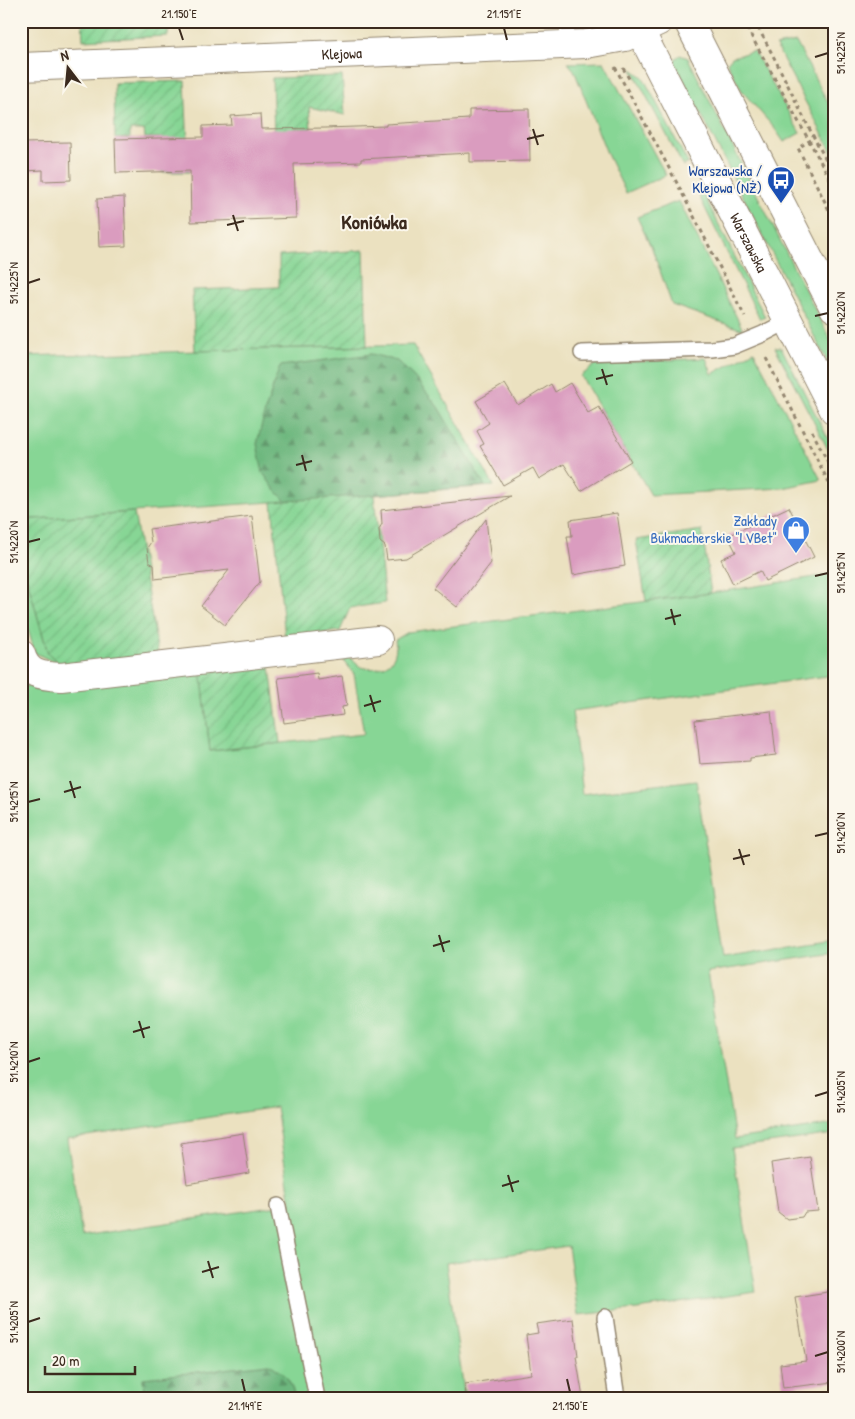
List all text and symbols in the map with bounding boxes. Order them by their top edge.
text: 21.150°E [161,5,197,22]
text: 21.151°E [487,5,522,22]
text: 51.4225°N [832,32,849,74]
north arrow [42,42,92,92]
street label: Klejowa [321,42,362,65]
text: N [58,45,71,65]
place label: Warszawska / Klejowa (NŻ) [688,160,762,198]
bus stop icon: Warszawska / Klejowa (NŻ) [766,165,796,204]
district label: Koniówka [341,208,407,235]
street label: Warszawska [725,209,773,276]
text: 51.4225°N [5,262,22,304]
text: 51.4220°N [832,292,849,334]
place label: Zakłady Bukmacherskie "LVBet" [651,510,777,548]
shop icon: Zakłady Bukmacherskie "LVBet" [781,515,811,554]
text: 51.4220°N [5,521,22,563]
text: 51.4215°N [832,553,849,593]
text: 51.4215°N [5,782,22,822]
text: 51.4210°N [832,812,849,854]
text: 51.4210°N [5,1041,22,1083]
text: 51.4205°N [832,1071,849,1113]
text: 51.4205°N [5,1301,22,1343]
text: 51.4200°N [832,1331,849,1373]
scale bar [45,1344,135,1376]
text: 20 m [52,1350,79,1371]
text: 21.149°E [228,1397,263,1414]
text: 21.150°E [552,1397,588,1414]

